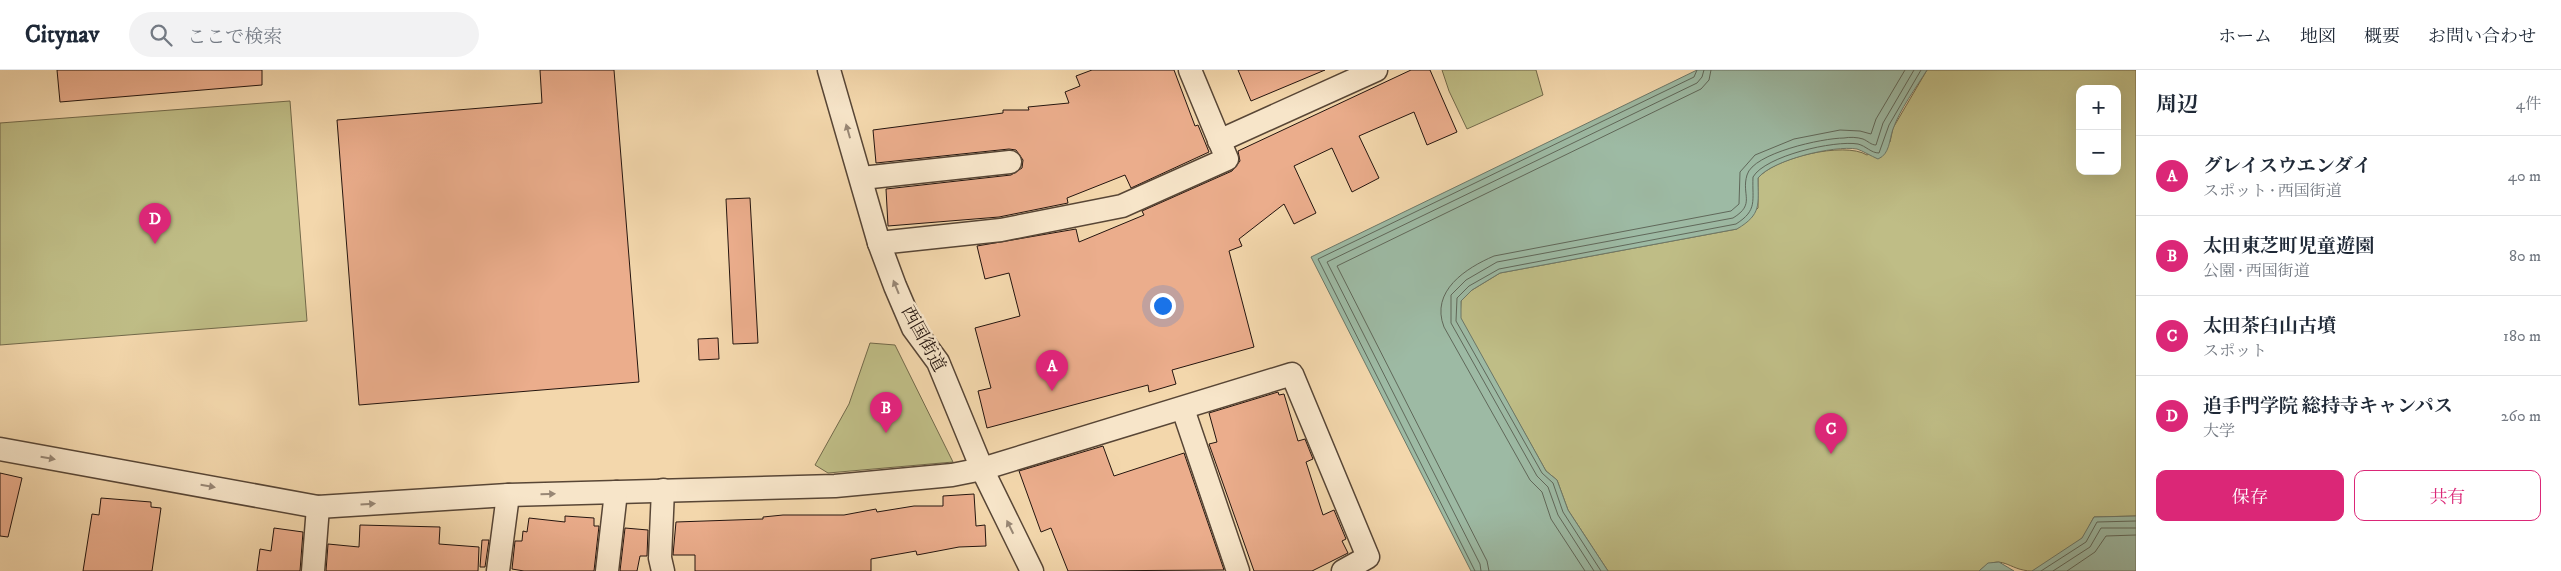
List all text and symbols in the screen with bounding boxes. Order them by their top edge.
search box [129,12,479,57]
text: Citynav [25,20,99,50]
icon: search [147,21,175,49]
text: ここで検索 [187,26,282,49]
text: ホーム [2218,26,2272,48]
text: 地図 [2300,26,2336,48]
text: 概要 [2364,26,2400,48]
text: お問い合わせ [2428,26,2536,48]
map controls [2076,85,2121,175]
button: + [2076,85,2121,130]
text: 周辺 [2156,92,2198,118]
text: 4件 [2516,94,2541,114]
one-way arrow [844,124,852,139]
button: − [2076,130,2121,175]
text: グレイスウエンダイ [2203,155,2372,178]
text: A [2167,166,2177,186]
text: 40 m [2508,166,2541,186]
text: スポット · 西国街道 [2203,181,2342,201]
pin: D [139,203,171,244]
text: 太田東芝町児童遊園 [2203,235,2374,258]
text: B [2167,246,2177,266]
text: 80 m [2509,246,2541,266]
text: 公園 · 西国街道 [2203,261,2310,281]
one-way arrow [892,279,899,294]
your location [1150,293,1176,319]
street label: 西国街道 [896,302,950,376]
text: 太田茶臼山古墳 [2203,315,2336,338]
text: C [2167,326,2177,346]
text: 180 m [2503,326,2541,346]
text: スポット [2203,341,2267,361]
pin: A [1036,350,1068,391]
pin: B [870,392,902,433]
text: 追手門学院 総持寺キャンパス [2203,395,2453,418]
text: D [2166,406,2178,426]
text: 260 m [2501,406,2541,426]
pin: C [1815,413,1847,454]
text: 大学 [2203,421,2235,441]
one-way arrow [40,454,56,462]
button: 保存 [2156,470,2344,521]
button: 共有 [2354,470,2541,521]
one-way arrow [200,483,216,491]
one-way arrow [540,490,556,498]
one-way arrow [361,499,377,507]
one-way arrow [1006,520,1014,534]

